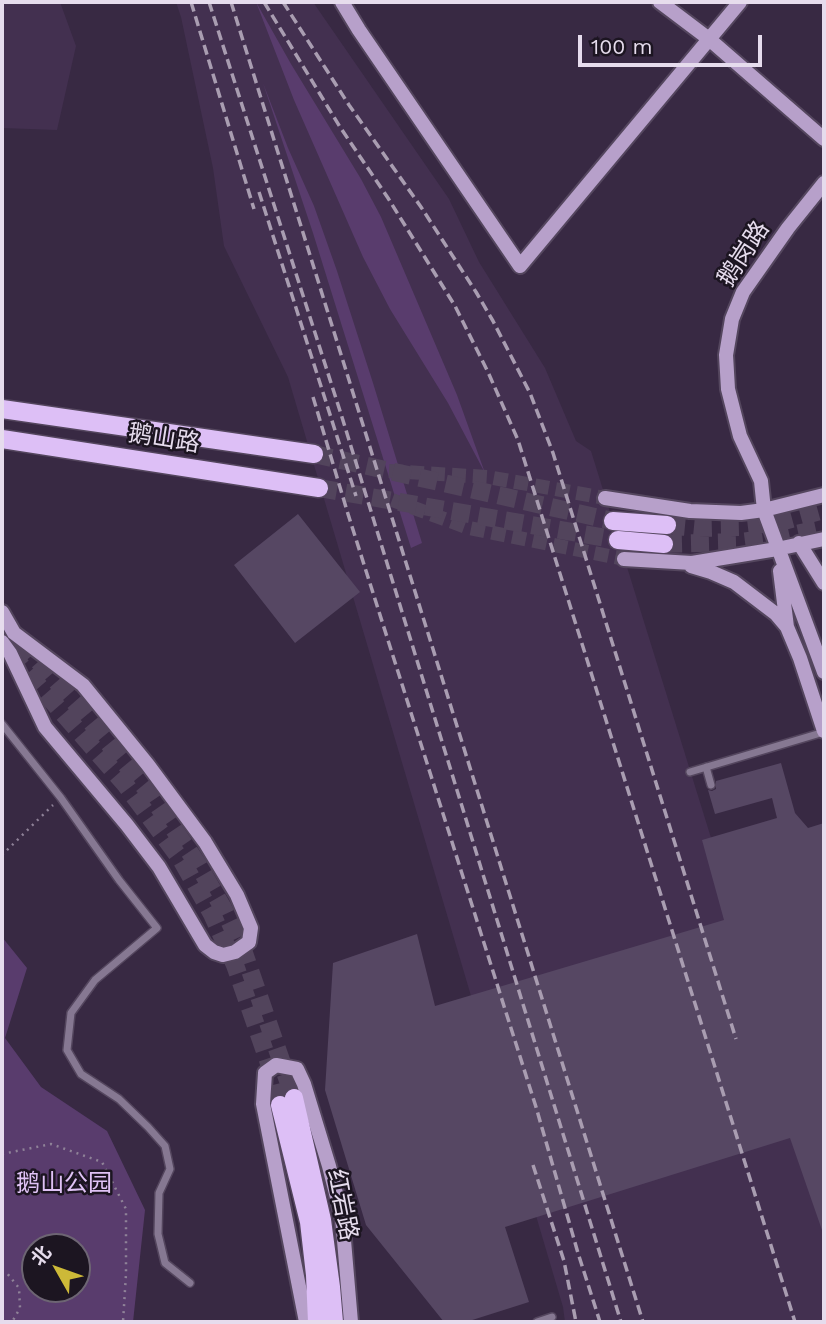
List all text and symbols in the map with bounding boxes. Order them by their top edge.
scale bar [581,21,765,65]
text: 100 m [591,34,653,59]
street label: 鹅岗路 [712,216,776,292]
street label: 鹅山路 [126,419,202,459]
street label: 红岩路 [321,1167,363,1243]
park label: 鹅山公园 [16,1170,112,1198]
north arrow [21,1233,91,1303]
text: 北 [26,1241,56,1270]

